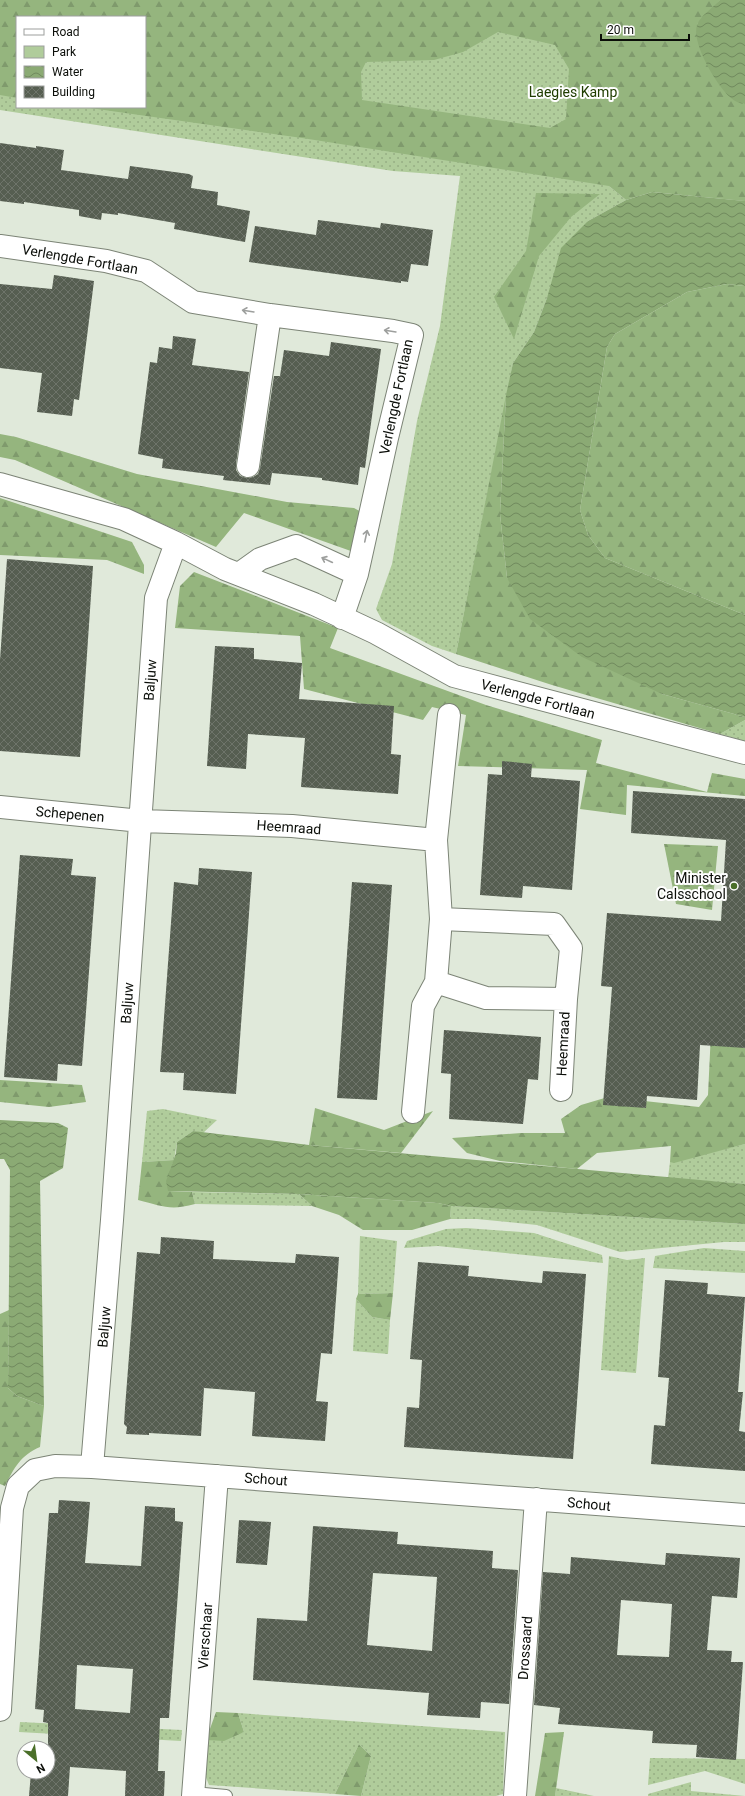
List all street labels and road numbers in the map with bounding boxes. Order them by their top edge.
street label: Verlengde Fortlaan [21,241,139,277]
street label: Verlengde Fortlaan [376,338,416,456]
street label: Baljuw [141,658,159,701]
street label: Verlengde Fortlaan [479,676,597,722]
street label: Schepenen [35,803,105,825]
street label: Heemraad [256,817,322,837]
street label: Baljuw [118,981,136,1024]
street label: Heemraad [553,1011,573,1077]
street label: Baljuw [94,1305,114,1348]
street label: Schout [244,1469,289,1489]
street label: Schout [567,1494,612,1514]
street label: Vierschaar [195,1602,215,1670]
street label: Drossaard [515,1616,535,1680]

